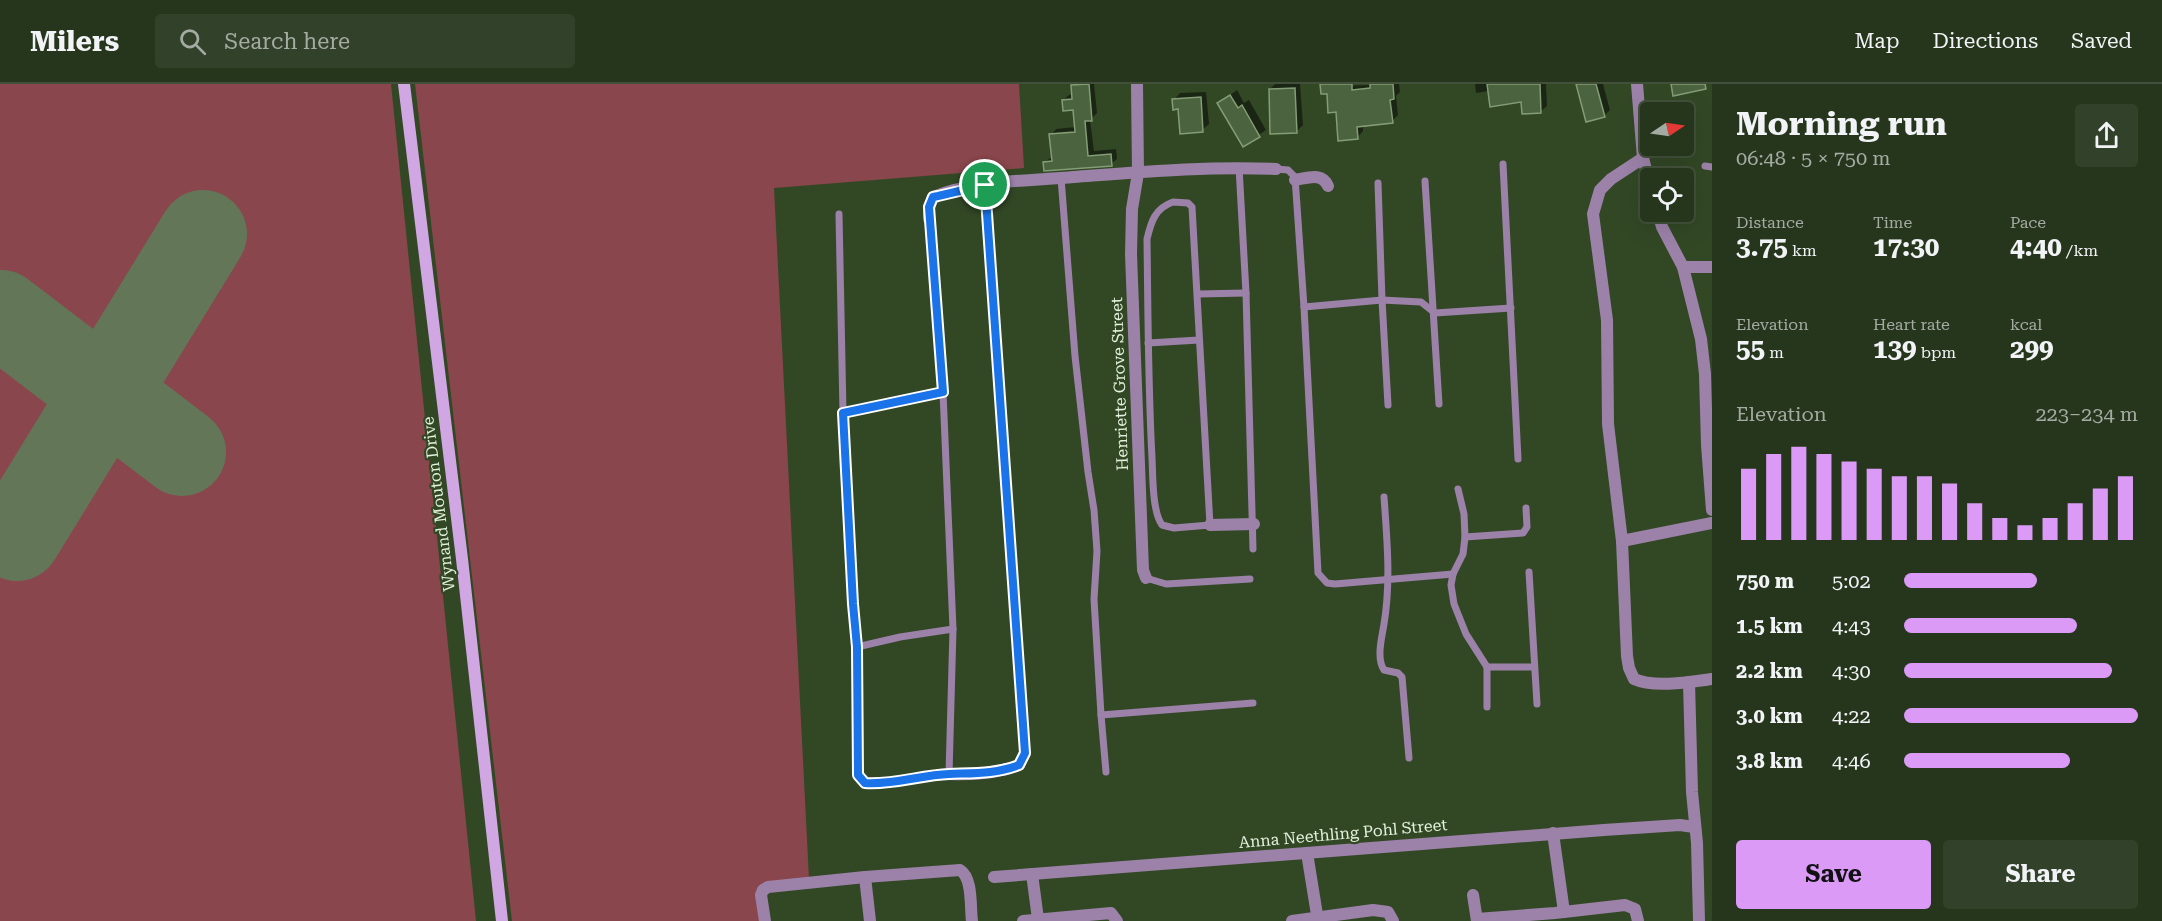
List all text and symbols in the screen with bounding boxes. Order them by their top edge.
search box [155,14,575,68]
text: Milers [30,25,119,58]
icon: search [176,25,209,58]
text: Search here [224,29,350,54]
text: Map [1855,29,1899,53]
text: Directions [1932,29,2038,53]
text: Saved [2071,29,2132,53]
north arrow [1640,102,1694,156]
map controls [1640,102,1694,222]
text: Morning run [1736,104,1947,143]
button: share [2075,104,2138,167]
text: 06:48 · 5 × 750 m [1736,146,1891,170]
pin [959,159,1010,210]
icon: arrive [968,168,1001,201]
button: locate [1640,168,1694,222]
text: Distance [1736,213,1804,232]
text: Time [1873,213,1912,232]
text: Pace [2010,213,2046,232]
text: 3.75 [1736,232,1788,262]
text: 17:30 [1873,232,1939,262]
text: 4:40 [2010,232,2062,262]
text: km [1788,241,1817,260]
text: /km [2062,241,2098,260]
street label: Henriette Grove Street [1107,297,1132,471]
text: Elevation [1736,315,1809,334]
text: Heart rate [1873,315,1950,334]
text: kcal [2010,315,2042,334]
text: 55 [1736,334,1765,364]
text: 139 [1873,334,1917,364]
text: 299 [2010,334,2054,364]
text: m [1765,343,1784,362]
text: bpm [1917,343,1956,362]
text: Elevation [1736,402,1827,426]
text: 223–234 m [2035,402,2138,426]
street label: Wynand Mouton Drive [418,415,459,592]
text: 750 m [1736,569,1794,593]
text: 5:02 [1832,569,1871,593]
text: 1.5 km [1736,614,1803,638]
text: 4:43 [1832,614,1871,638]
text: 2.2 km [1736,659,1803,683]
text: 4:30 [1832,659,1871,683]
text: 3.0 km [1736,704,1803,728]
text: 4:22 [1832,704,1871,728]
text: 3.8 km [1736,749,1803,773]
text: 4:46 [1832,749,1871,773]
street label: Anna Neethling Pohl Street [1238,815,1448,852]
button: Save [1736,840,1931,909]
button: Share [1943,840,2138,909]

